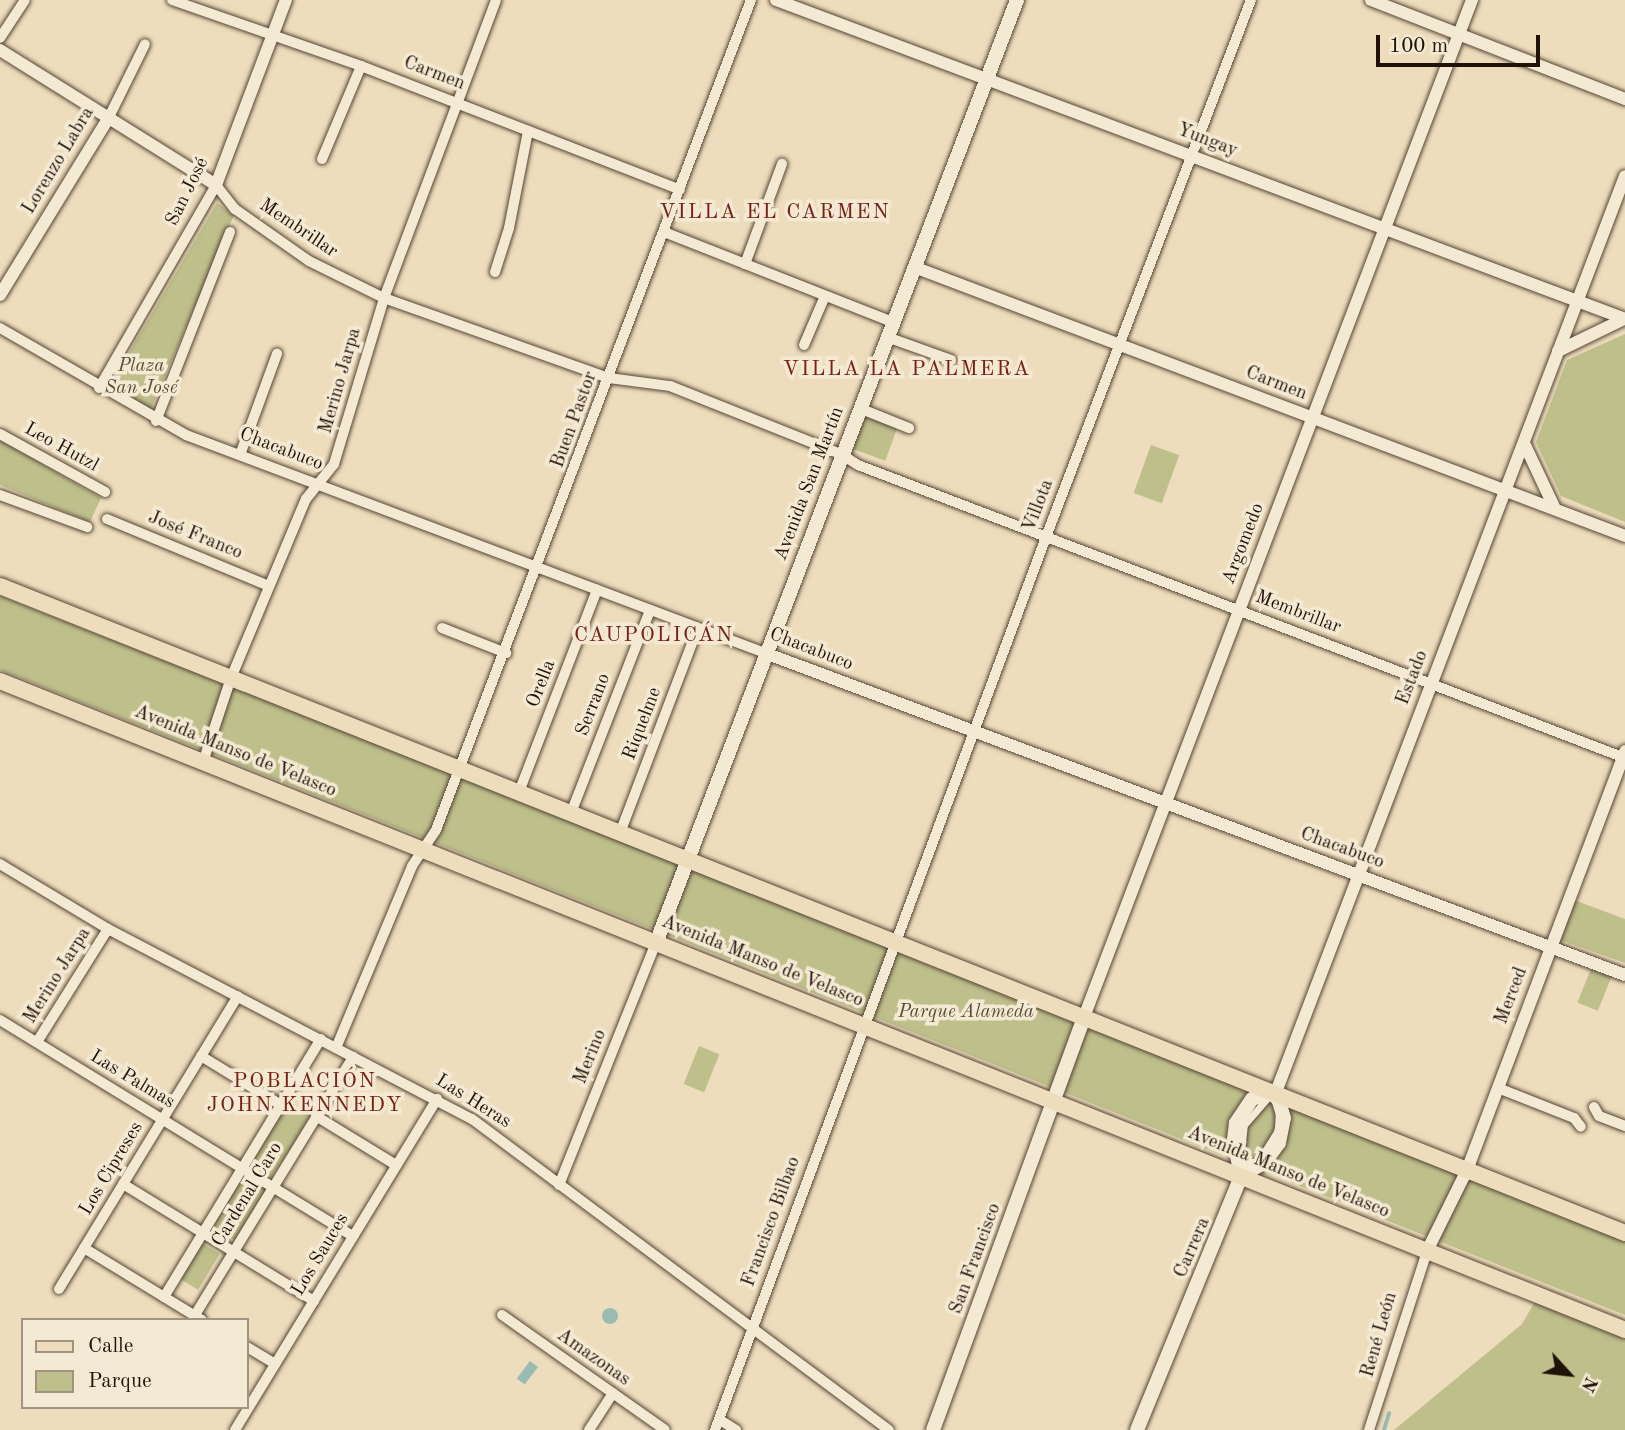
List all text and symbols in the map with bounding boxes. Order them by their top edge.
scale bar [1380,21,1544,65]
text: 100 m [1389,36,1448,57]
street label: Carmen [400,52,468,96]
street label: Lorenzo Labra [18,103,100,219]
street label: Yungay [1173,119,1241,163]
street label: San José [162,154,214,230]
street label: Membrillar [254,194,342,264]
district label: VILLA EL CARMEN [661,200,889,226]
street label: Merino Jarpa [315,325,367,437]
park label: Plaza San José [105,356,177,400]
district label: VILLA LA PALMERA [785,357,1029,383]
street label: Carmen [1242,362,1310,406]
street label: Buen Pastor [547,369,603,471]
street label: Avenida San Martín [770,404,850,564]
street label: Leo Hutzl [20,418,102,478]
street label: Chacabuco [236,424,326,476]
street label: Villota [1019,476,1059,536]
street label: Argomedo [1218,500,1270,588]
street label: José Franco [144,507,246,565]
street label: Membrillar [1252,586,1344,640]
district label: CAUPOLICÁN [575,623,733,649]
street label: Chacabuco [766,624,856,676]
street label: Estado [1392,647,1434,709]
street label: Orella [522,657,562,711]
street label: Serrano [572,670,616,740]
street label: Riquelme [619,684,667,764]
street label: Avenida Manso de Velasco [131,701,339,803]
street label: Chacabuco [1297,823,1387,875]
street label: Avenida Manso de Velasco [658,911,866,1013]
street label: Merino Jarpa [19,924,97,1028]
street label: Merced [1491,964,1533,1028]
park label: Parque Alameda [898,1002,1034,1024]
street label: Merino [570,1026,612,1088]
street label: Las Palmas [85,1046,179,1114]
district label: POBLACIÓN JOHN KENNEDY [208,1069,402,1119]
street label: Las Heras [431,1070,515,1134]
street label: Los Cipreses [75,1118,149,1220]
street label: Avenida Manso de Velasco [1184,1122,1392,1224]
street label: Cardenal Caro [208,1139,288,1251]
street label: Francisco Bilbao [738,1154,806,1290]
street label: San Francisco [945,1200,1007,1318]
street label: Los Sauces [287,1210,355,1300]
street label: Carrera [1170,1214,1216,1282]
street label: René León [1357,1290,1403,1380]
legend [21,1318,248,1409]
street label: Amazonas [552,1324,634,1392]
text: Calle [88,1336,133,1357]
north arrow [1534,1339,1604,1409]
text: Parque [88,1371,152,1392]
text: N [1576,1373,1600,1395]

